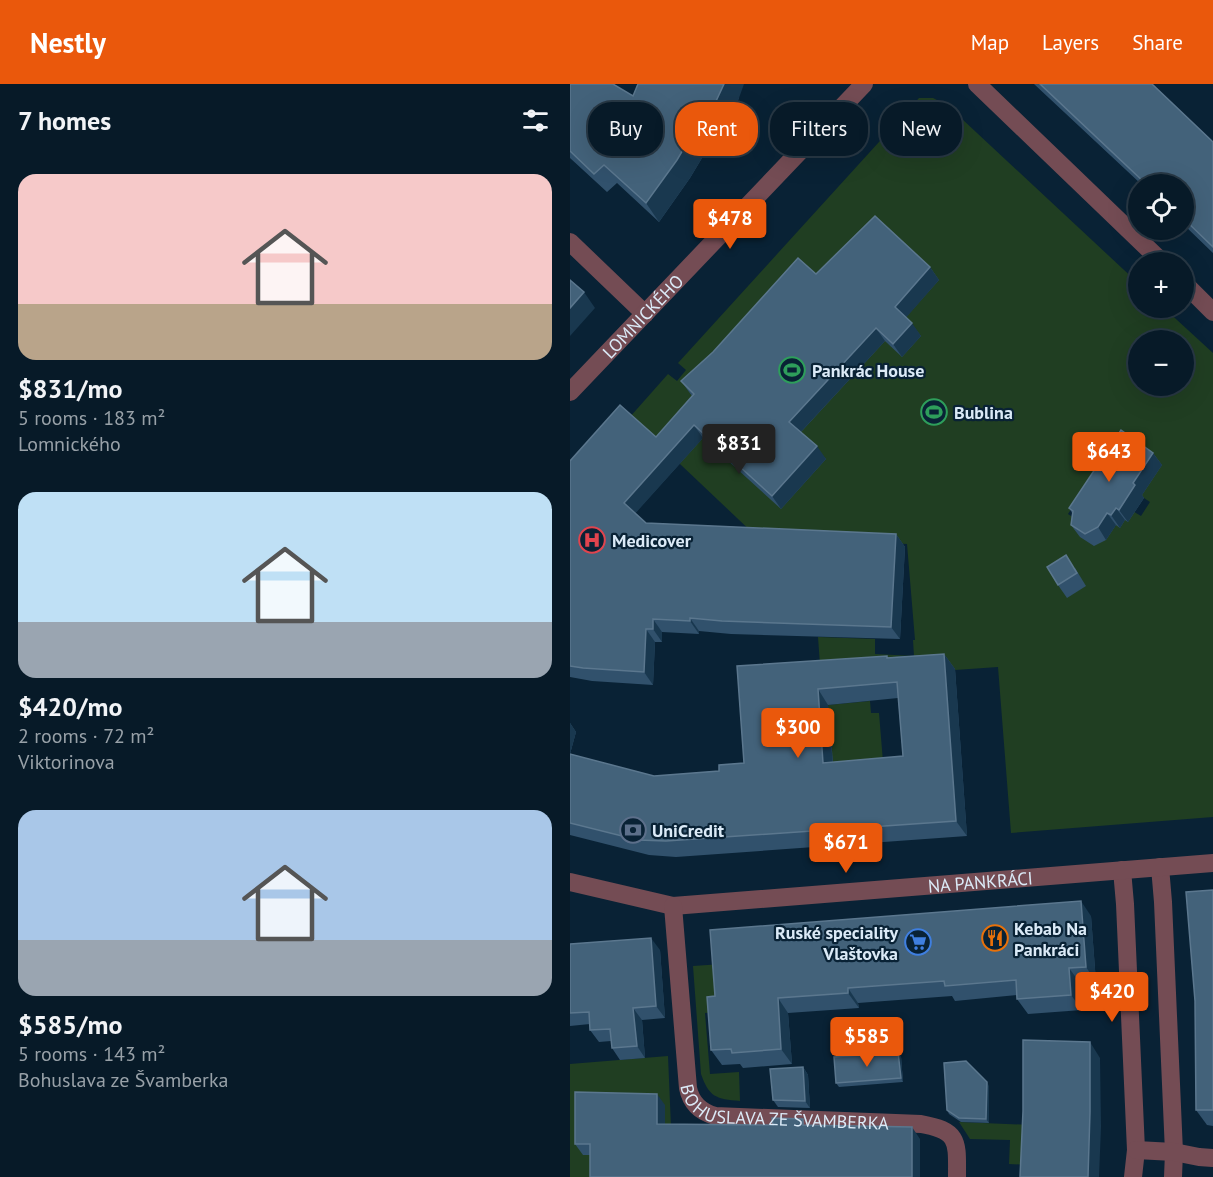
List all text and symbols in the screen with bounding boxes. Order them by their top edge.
text: Nestly [30,24,106,61]
text: Map [971,29,1009,56]
text: Layers [1042,29,1099,56]
text: Share [1132,29,1183,56]
chip: Buy [588,102,663,156]
chip: Rent [675,102,758,156]
chip: Filters [770,102,868,156]
chip: New [880,102,962,156]
text: 7 homes [18,104,111,137]
icon: filters [519,104,552,137]
map controls [1128,174,1194,396]
button: locate [1128,174,1194,240]
pin: $478 [694,199,766,250]
text: $478 [707,205,753,231]
icon: home [231,213,339,321]
button: + [1128,252,1194,318]
street label: LOMNICKÉHO [597,269,688,363]
button: − [1128,330,1194,396]
sports icon: Pankrác House [777,355,807,385]
place label: Pankrác House [812,359,924,382]
text: $831/mo [18,372,122,405]
sports icon: Bublina [919,397,949,427]
place label: Bublina [954,401,1013,424]
text: 5 rooms · 183 m² [18,405,165,431]
pin: $831 [703,424,775,475]
text: $831 [716,430,762,456]
text: Lomnického [18,431,121,457]
pin: $643 [1073,432,1145,483]
text: $643 [1086,438,1132,464]
hospital icon: Medicover [577,525,607,555]
place label: Medicover [612,529,692,552]
icon: home [231,531,339,639]
text: $420/mo [18,690,122,723]
pin: $300 [762,708,834,759]
text: $300 [775,714,821,740]
text: 2 rooms · 72 m² [18,723,154,749]
text: Viktorinova [18,749,115,775]
bank icon: UniCredit [618,815,648,845]
place label: UniCredit [652,819,725,842]
pin: $671 [810,823,882,874]
text: $671 [823,829,869,855]
icon: home [231,849,339,957]
street label: NA PANKRÁCI [927,866,1034,897]
place label: Kebab Na Pankráci [1014,917,1087,961]
place label: Ruské speciality Vlaštovka [775,921,898,965]
restaurant icon: Kebab Na Pankráci [980,923,1010,953]
supermarket icon: Ruské speciality Vlaštovka [903,927,933,957]
pin: $420 [1076,972,1148,1023]
text: $420 [1089,978,1135,1004]
text: $585/mo [18,1008,122,1041]
pin: $585 [831,1017,903,1068]
text: $585 [844,1023,890,1049]
text: 5 rooms · 143 m² [18,1041,165,1067]
text: Bohuslava ze Švamberka [18,1067,228,1093]
street label: BOHUSLAVA ZE ŠVAMBERKA [676,1081,890,1134]

